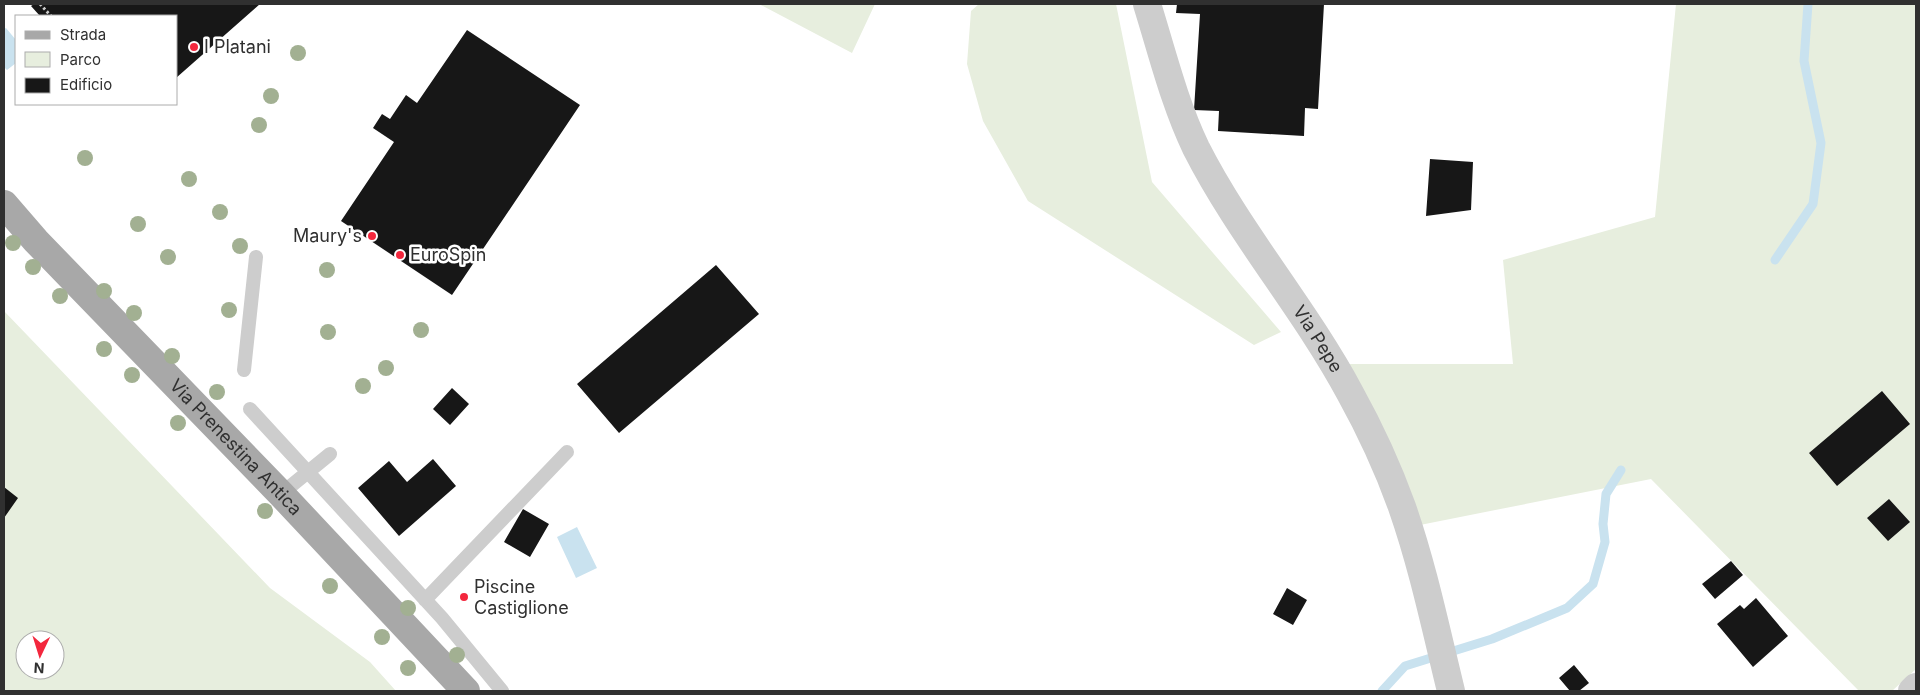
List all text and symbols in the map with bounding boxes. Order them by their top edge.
legend [15,15,178,105]
text: Strada [60,25,106,44]
place label: I Platani [204,36,271,57]
marker: I Platani [188,41,200,53]
text: Parco [60,50,101,69]
text: Edificio [60,75,112,94]
place label: Maury's [293,225,362,246]
marker: Maury's [366,230,378,242]
place label: EuroSpin [410,244,486,265]
marker: EuroSpin [394,249,406,261]
street label: Via Pepe [1289,301,1347,376]
street label: Via Prenestina Antica [166,375,306,519]
place label: Piscine Castiglione [474,576,569,618]
marker: Piscine Castiglione [458,591,470,603]
north arrow [15,630,65,680]
text: N [33,660,45,677]

